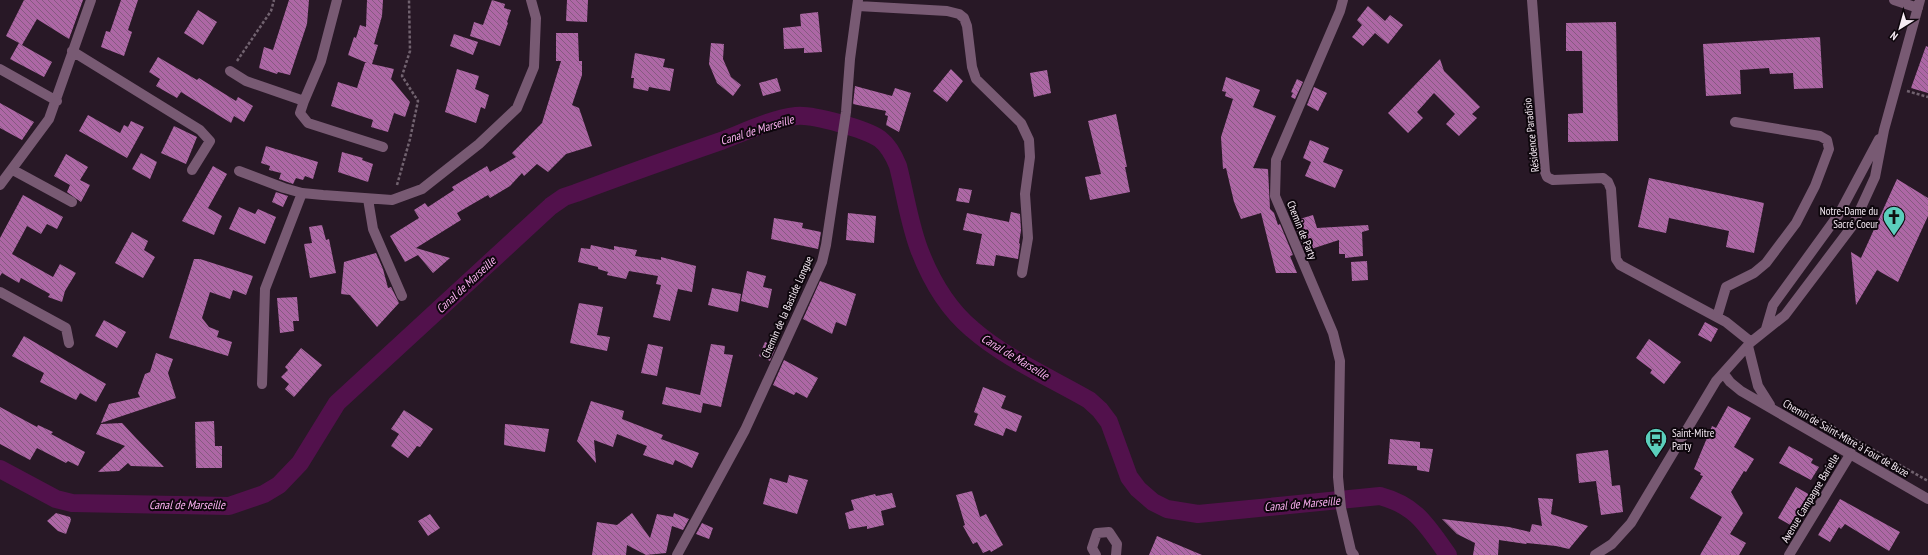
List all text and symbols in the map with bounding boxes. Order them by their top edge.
north arrow [1880,8,1920,48]
text: N [1887,29,1901,43]
street label: Résidence Paradisio [1520,97,1542,173]
water label: Canal de Marseille [718,111,796,148]
street label: Chemin de Party [1284,199,1320,262]
place label: Notre-Dame du Sacré Coeur [1820,204,1878,231]
church icon: Notre-Dame du Sacré Coeur [1881,204,1907,237]
water label: Canal de Marseille [433,252,499,316]
street label: Chemin de la Bastide Longue [758,253,816,360]
water label: Canal de Marseille [979,331,1053,383]
street label: Chemin de Saint-Mitre à Four de Buze [1780,396,1912,480]
bus stop icon: Saint-Mitre Party [1643,426,1669,459]
place label: Saint-Mitre Party [1672,426,1715,453]
street label: Avenue Campagne Barielle [1778,451,1842,545]
water label: Canal de Marseille [1263,493,1342,514]
water label: Canal de Marseille [149,497,226,512]

